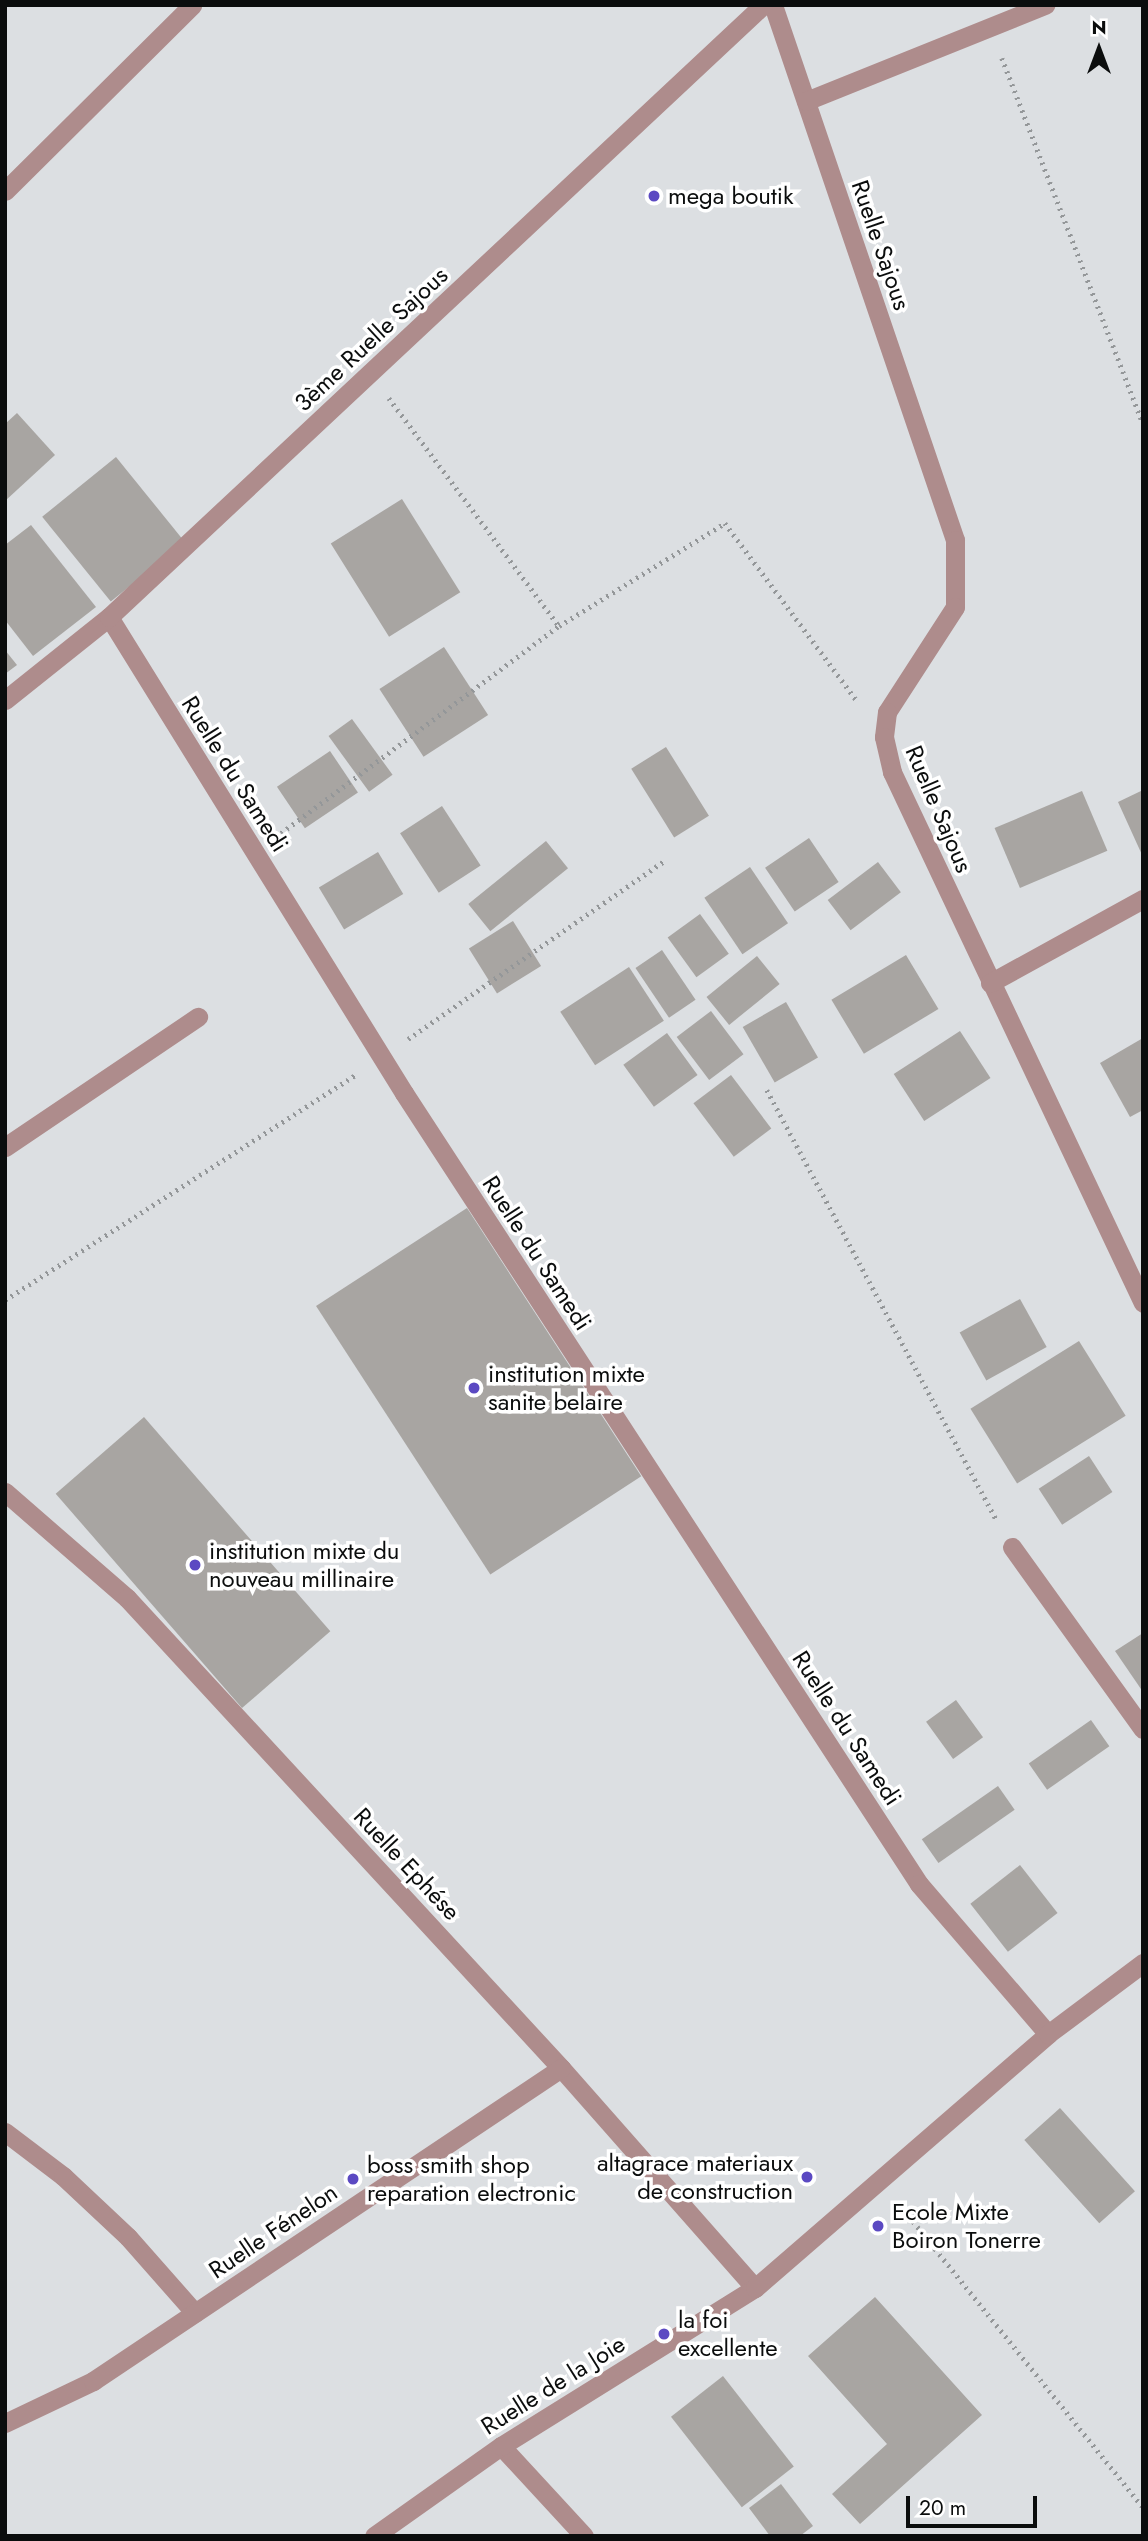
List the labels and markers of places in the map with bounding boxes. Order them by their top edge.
place label: mega boutik [668,182,793,210]
marker: mega boutik [646,188,662,204]
place label: institution mixte sanite belaire [488,1360,645,1416]
marker: institution mixte sanite belaire [466,1380,482,1396]
place label: institution mixte du nouveau millinaire [209,1537,399,1593]
marker: institution mixte du nouveau millinaire [187,1557,203,1573]
place label: altagrace materiaux de construction [597,2149,793,2205]
place label: boss smith shop reparation electronic [367,2151,576,2207]
marker: altagrace materiaux de construction [799,2169,815,2185]
marker: boss smith shop reparation electronic [345,2171,361,2187]
place label: Ecole Mixte Boiron Tonerre [892,2198,1041,2254]
marker: Ecole Mixte Boiron Tonerre [870,2218,886,2234]
place label: la foi excellente [678,2306,778,2362]
marker: la foi excellente [656,2326,672,2342]

